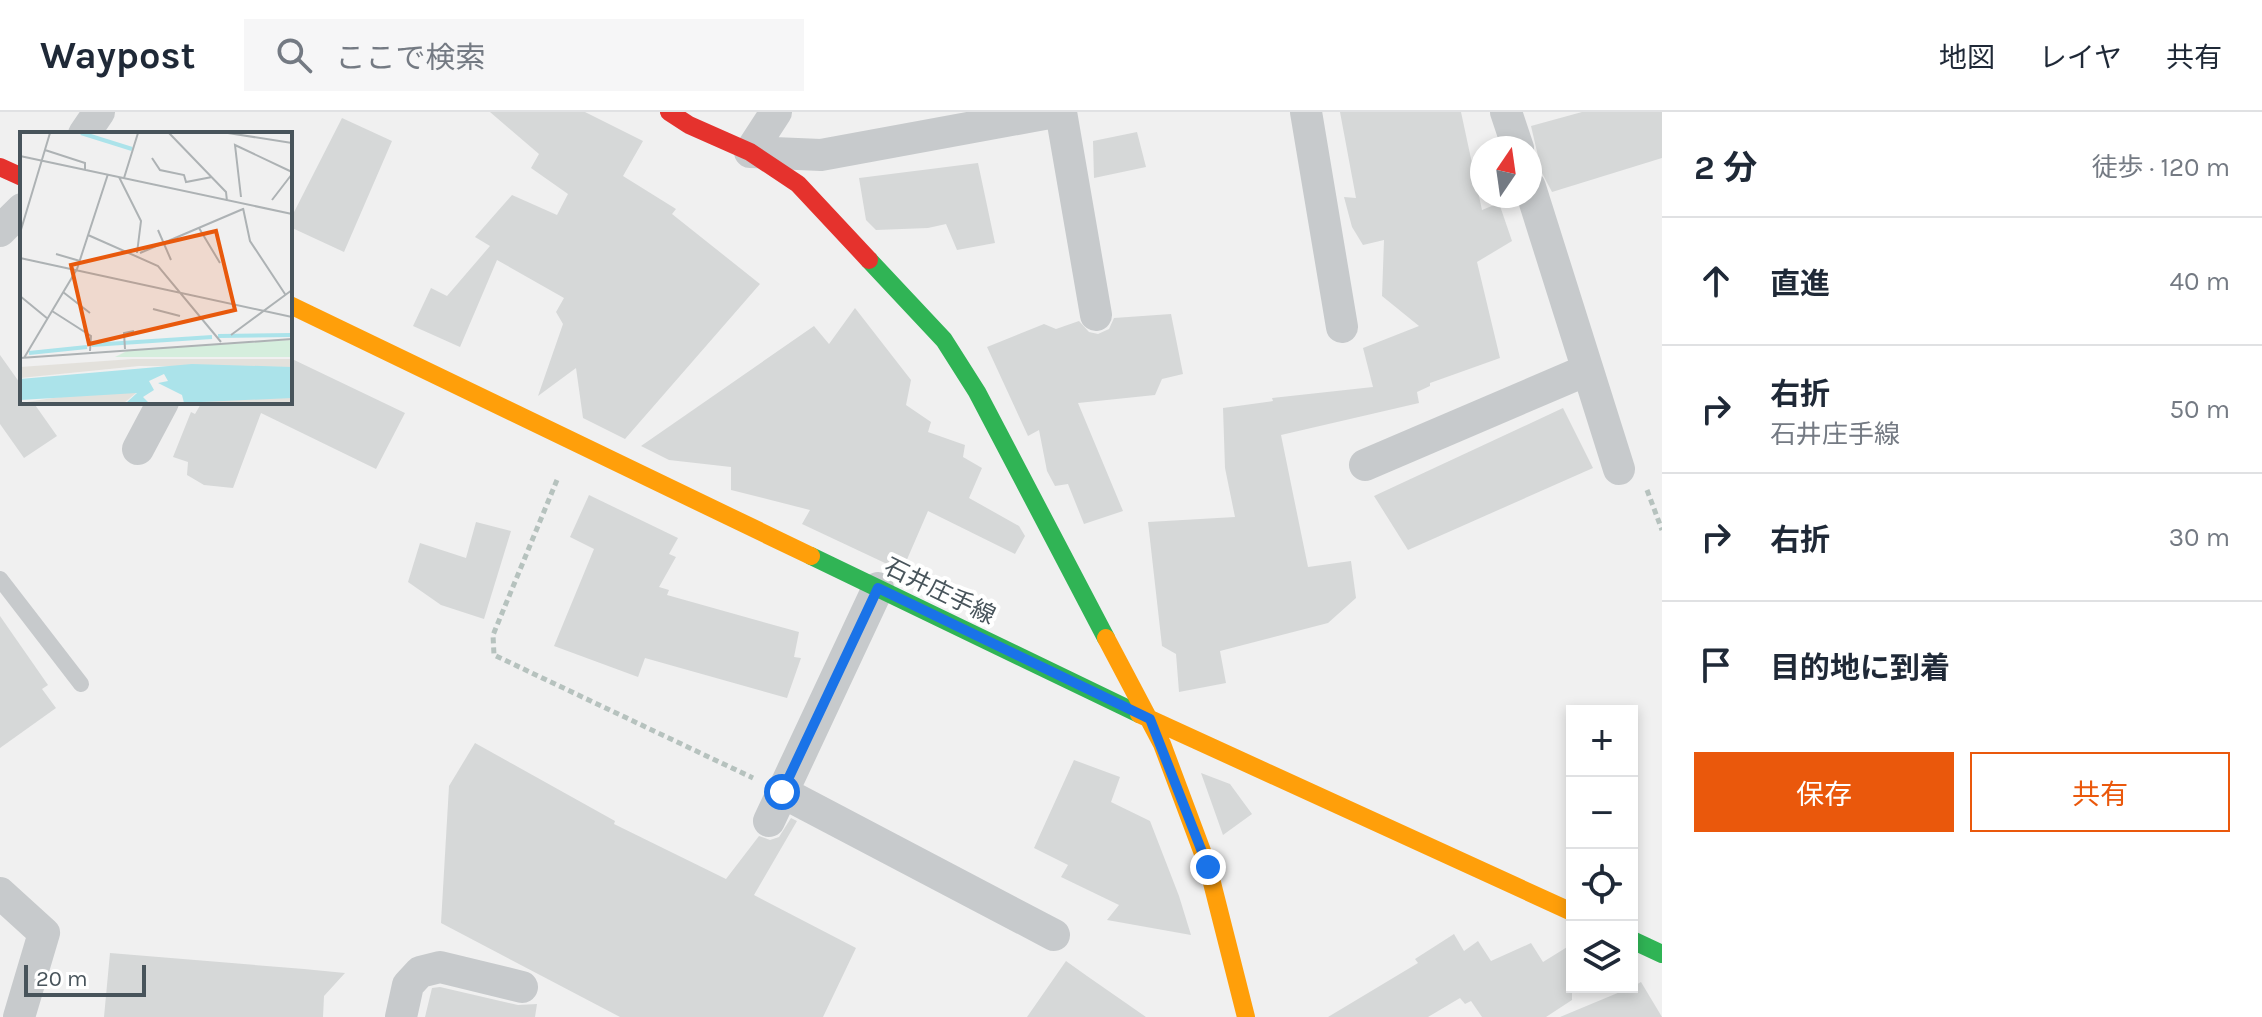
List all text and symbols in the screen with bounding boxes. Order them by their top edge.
search box [244,19,804,91]
text: Waypost [40,33,196,78]
icon: search [272,33,316,77]
text: ここで検索 [336,40,486,76]
text: 地図 [1939,41,1995,74]
text: レイヤ [2039,41,2122,74]
text: 共有 [2166,41,2222,74]
inset map [20,132,292,404]
north arrow [1470,136,1542,208]
text: 2 分 [1694,148,1757,188]
text: 徒歩 · 120 m [2091,152,2230,183]
icon: ahead [1694,259,1738,303]
text: 直進 [1770,266,1830,302]
text: 40 m [2170,266,2230,297]
text: 右折 [1770,376,1830,412]
icon: right [1694,387,1738,431]
text: 50 m [2169,394,2230,425]
text: 石井庄手線 [1770,419,1900,450]
icon: right [1694,515,1738,559]
text: 右折 [1770,522,1830,558]
text: 30 m [2169,522,2230,553]
street label: 石井庄手線 [880,552,1000,630]
icon: arrive [1694,643,1738,687]
text: 目的地に到着 [1770,650,1950,686]
map controls [1566,705,1638,993]
button: + [1566,705,1638,777]
button: 保存 [1694,752,1954,832]
button: 共有 [1970,752,2230,832]
route start [764,774,800,810]
button: − [1566,777,1638,849]
route end [1190,849,1226,885]
button: locate [1566,849,1638,921]
button: layers [1566,921,1638,993]
scale bar [24,961,146,997]
text: 20 m [36,966,88,992]

